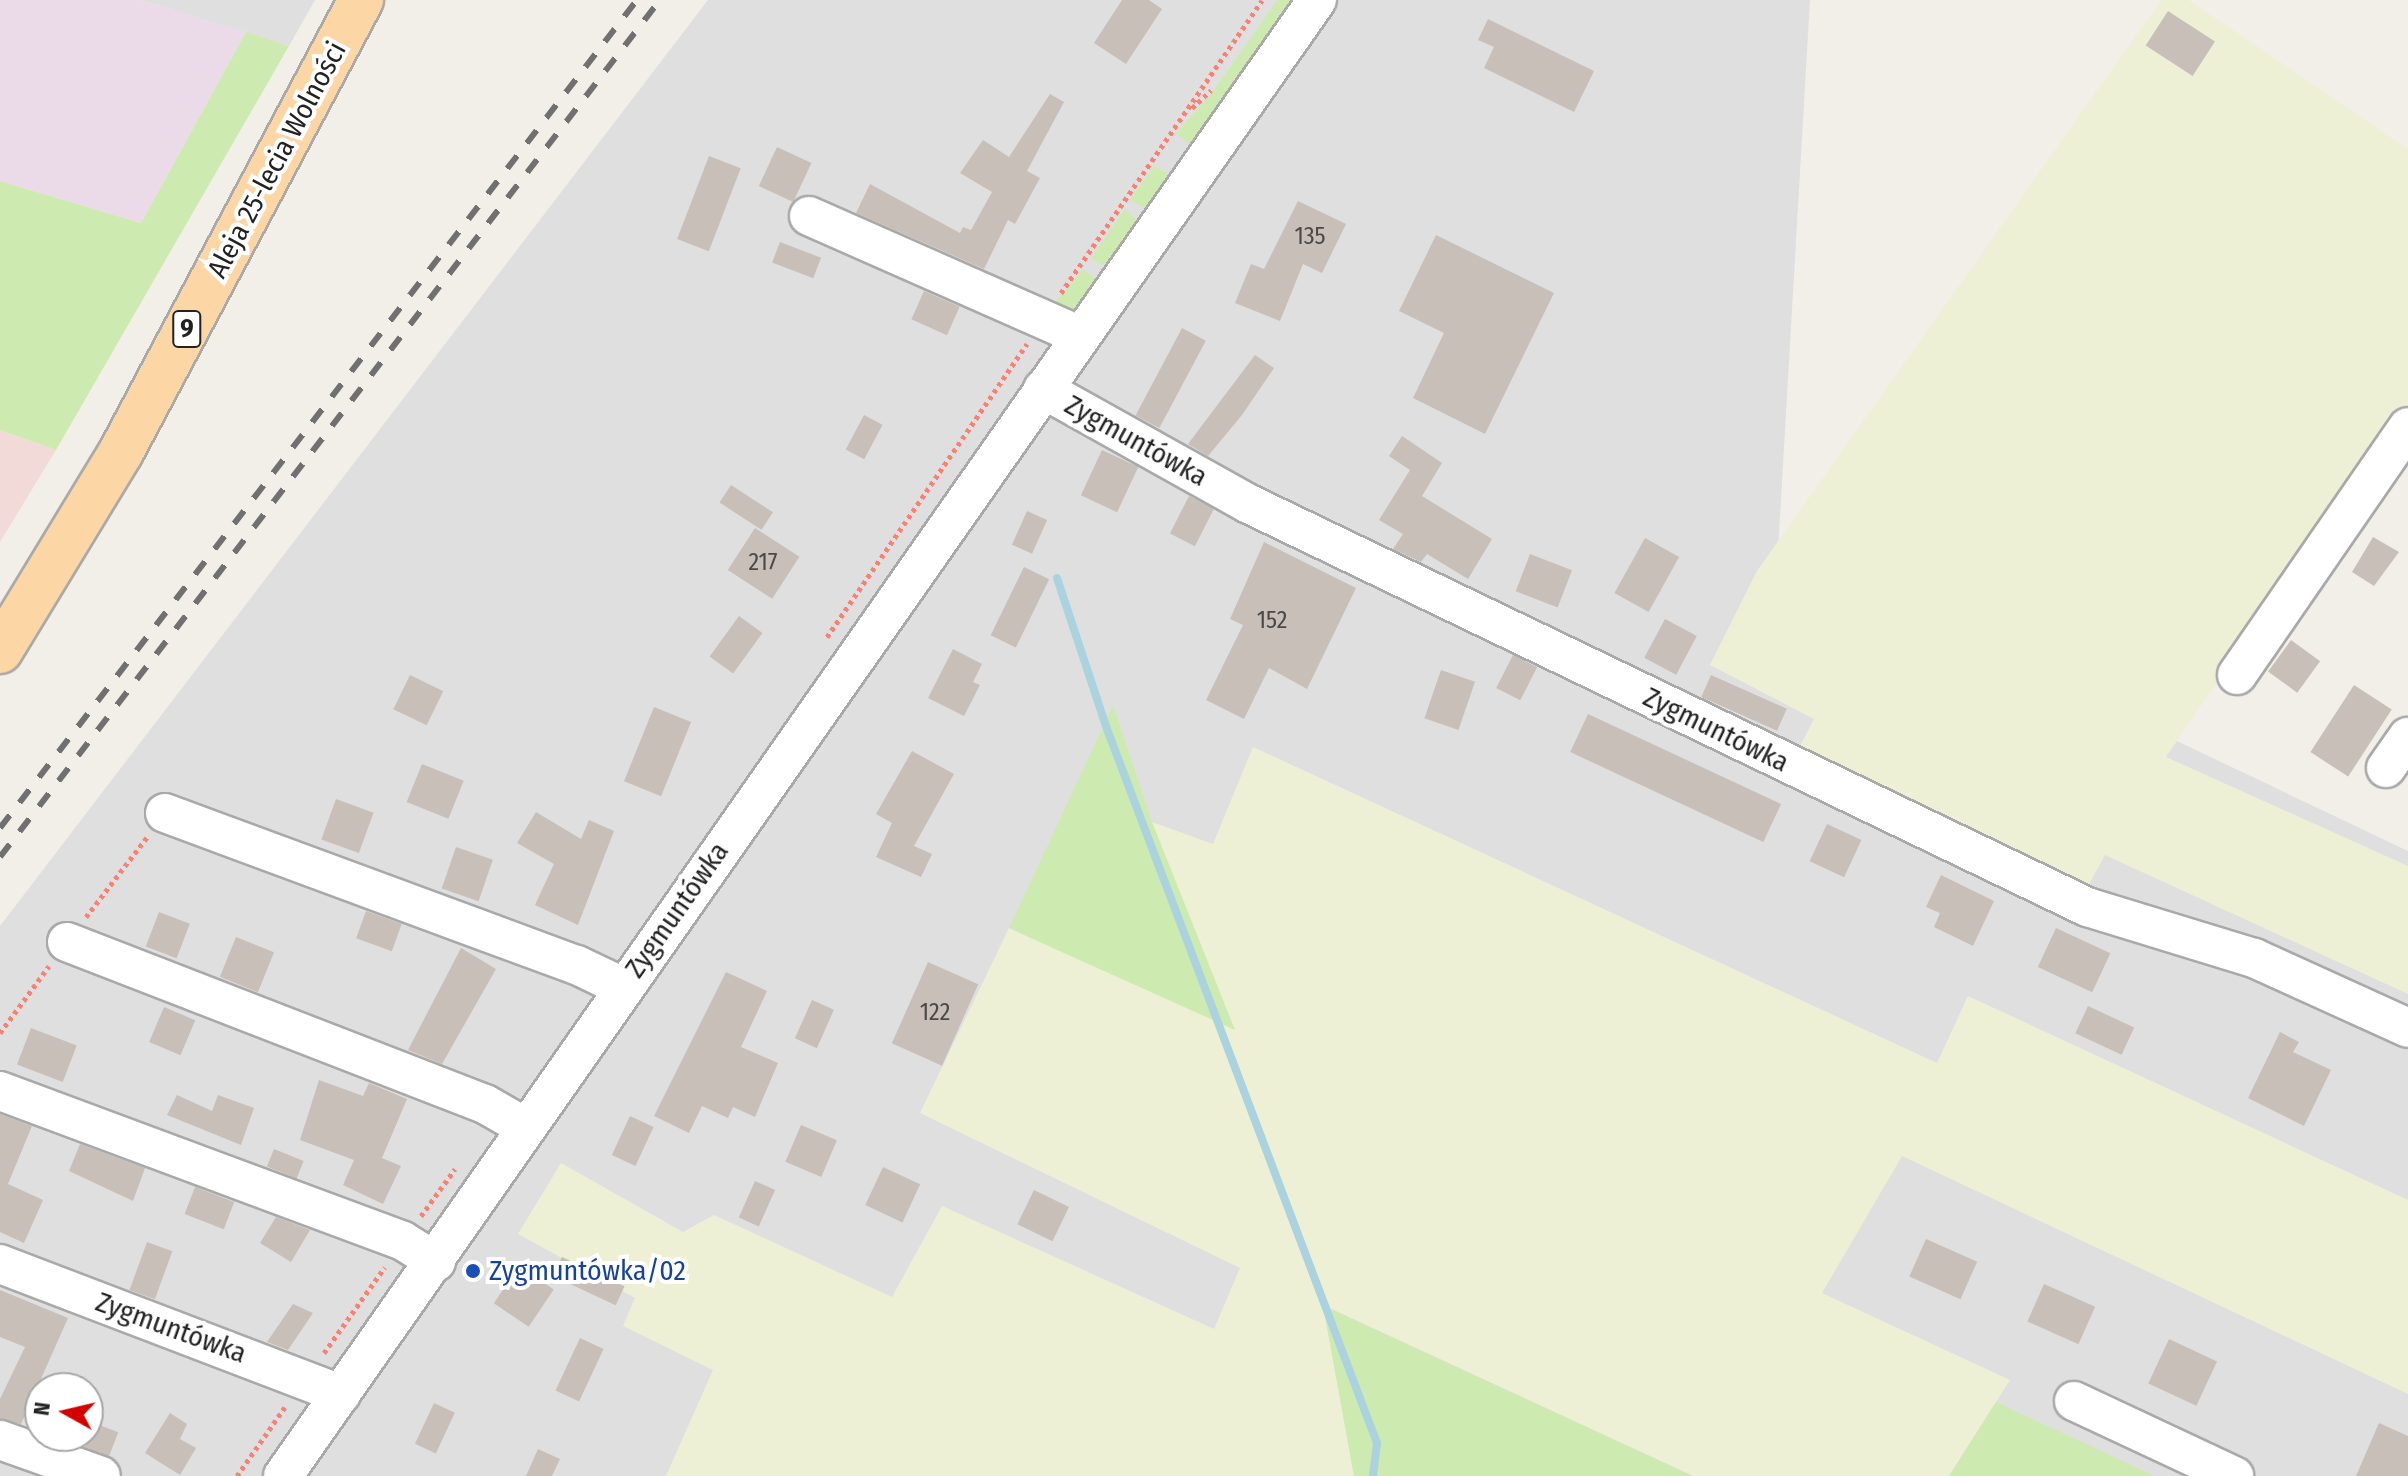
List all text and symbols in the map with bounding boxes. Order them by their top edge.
street label: Aleja 25-lecia Wolności [201,36,353,284]
house number: 135 [1294,223,1326,251]
road number: 9 [171,307,203,351]
street label: Zygmuntówka [1059,388,1213,494]
house number: 217 [748,549,778,577]
house number: 152 [1257,607,1287,635]
street label: Zygmuntówka [1638,680,1794,780]
street label: Zygmuntówka [618,836,736,984]
house number: 122 [920,999,950,1027]
place label: Zygmuntówka/02 [489,1254,686,1288]
marker: Zygmuntówka/02 [464,1262,482,1280]
street label: Zygmuntówka [91,1285,251,1371]
north arrow [24,1372,104,1452]
text: N [27,1400,56,1417]

